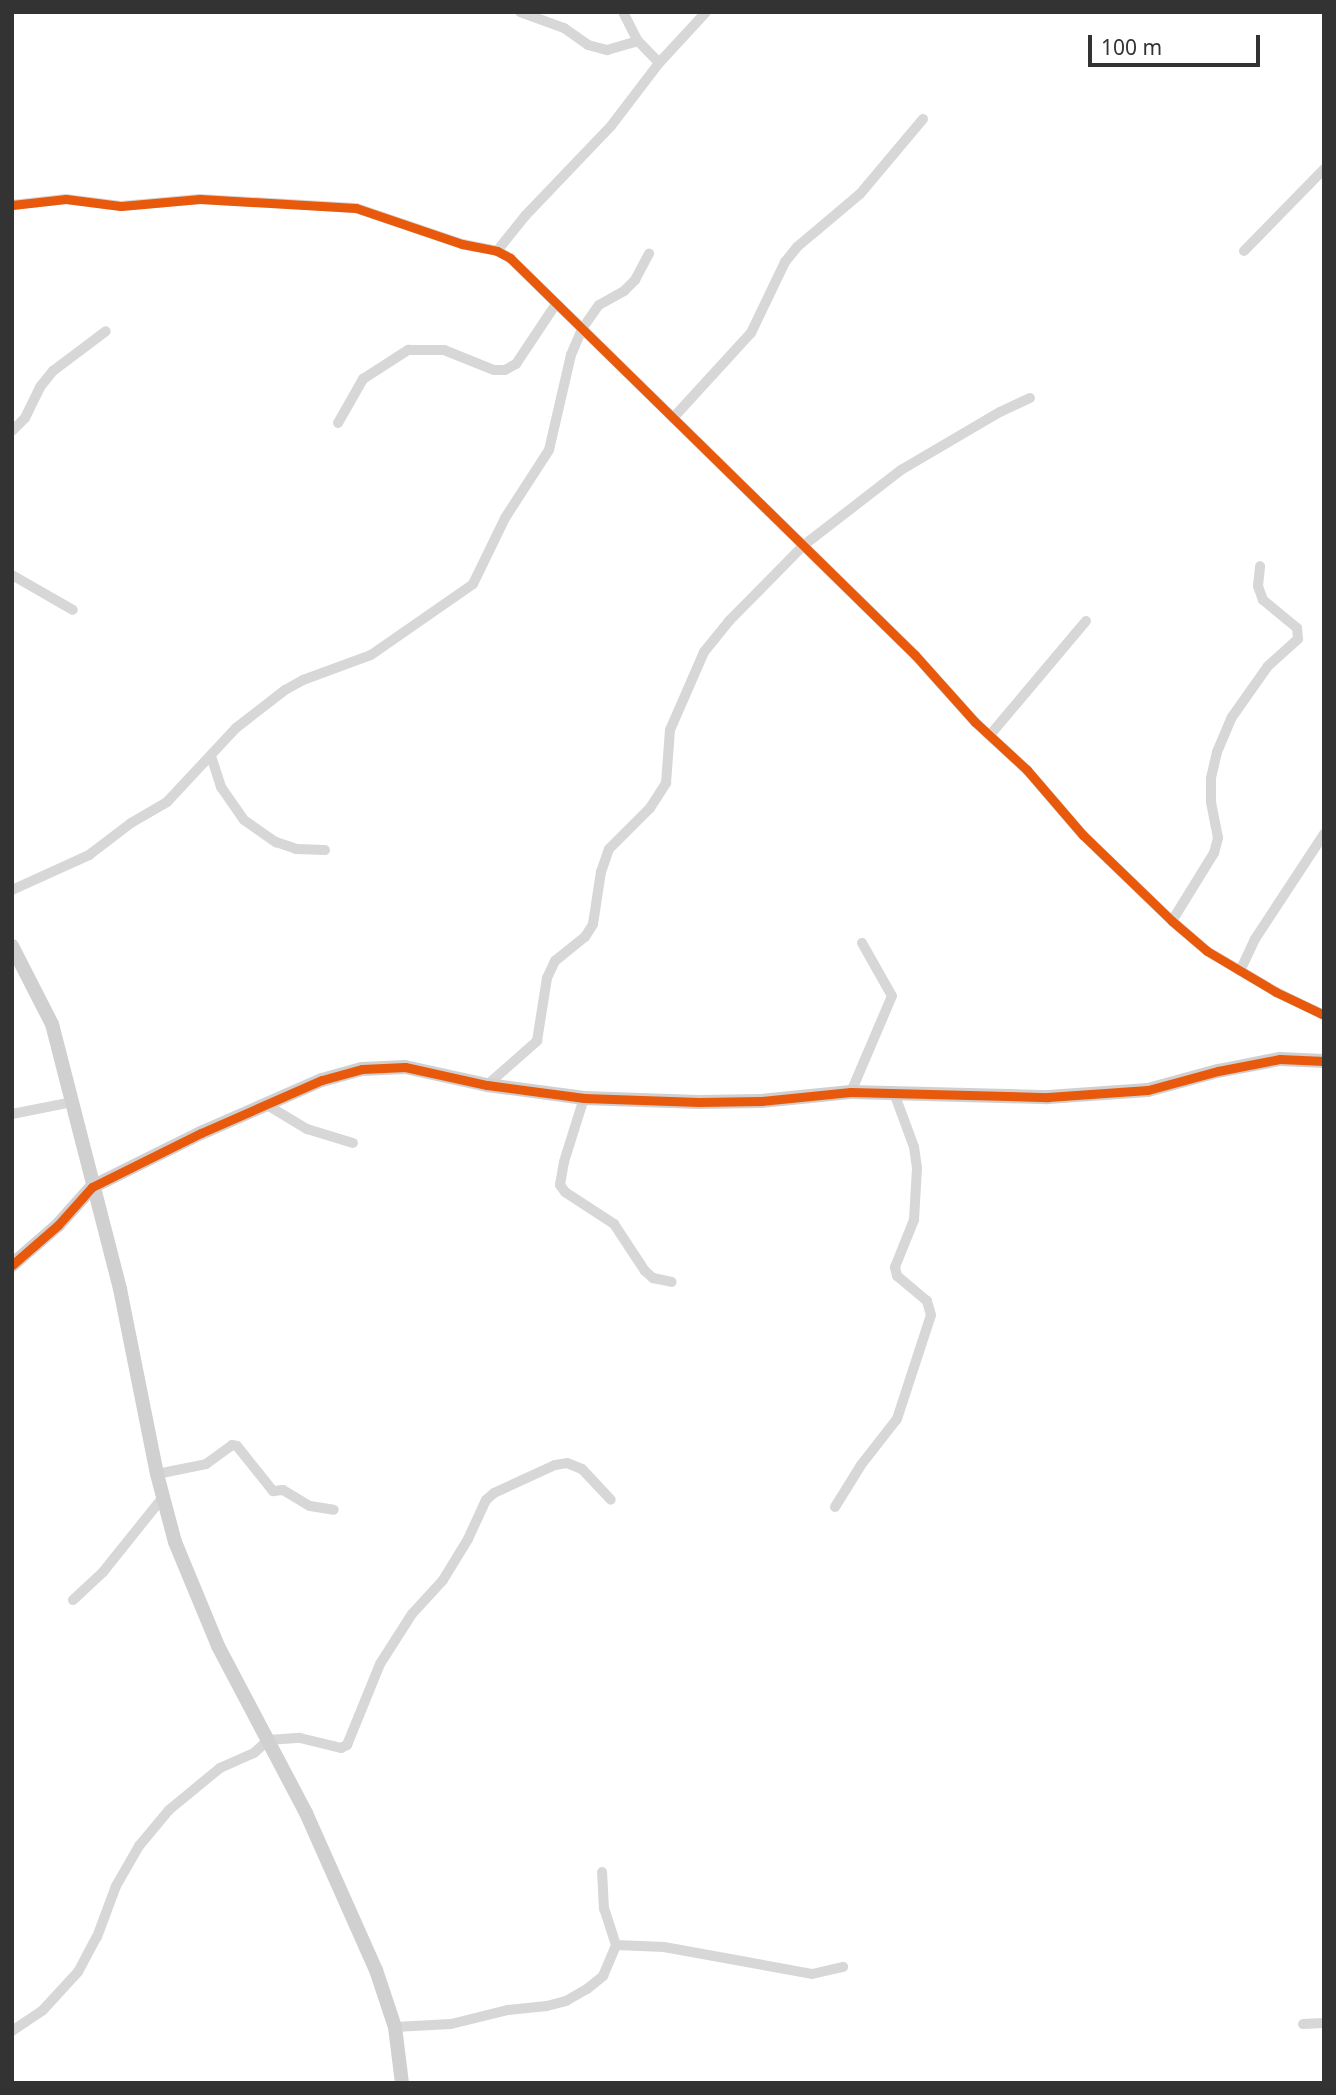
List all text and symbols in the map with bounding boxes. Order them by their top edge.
scale bar [1091,21,1262,65]
text: 100 m [1101,33,1162,61]

